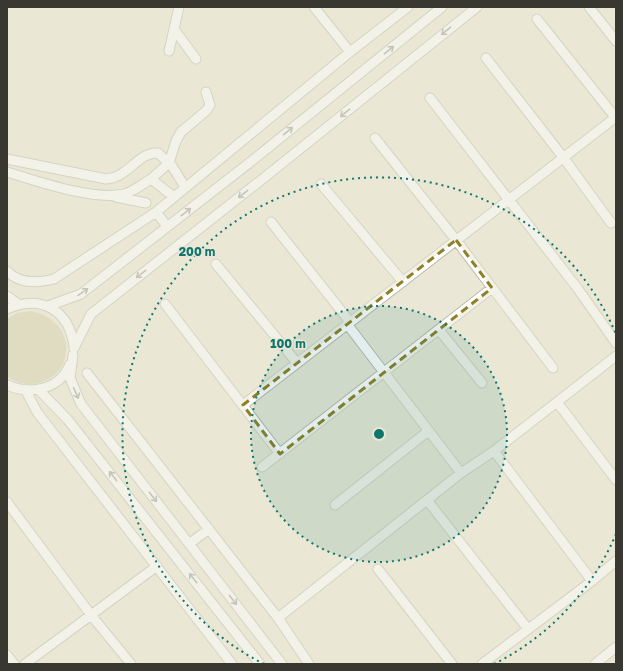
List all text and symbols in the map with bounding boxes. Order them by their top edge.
one-way arrow [441,27,452,36]
one-way arrow [384,45,395,54]
one-way arrow [339,108,350,117]
one-way arrow [283,127,294,136]
one-way arrow [238,190,249,198]
one-way arrow [181,208,192,216]
text: 200 m [179,244,215,259]
one-way arrow [136,270,147,279]
one-way arrow [78,288,89,296]
text: 100 m [270,336,306,351]
one-way arrow [73,386,81,398]
centre of rings [372,427,386,441]
one-way arrow [108,470,117,481]
one-way arrow [149,492,158,503]
one-way arrow [189,573,197,584]
one-way arrow [228,595,237,606]

